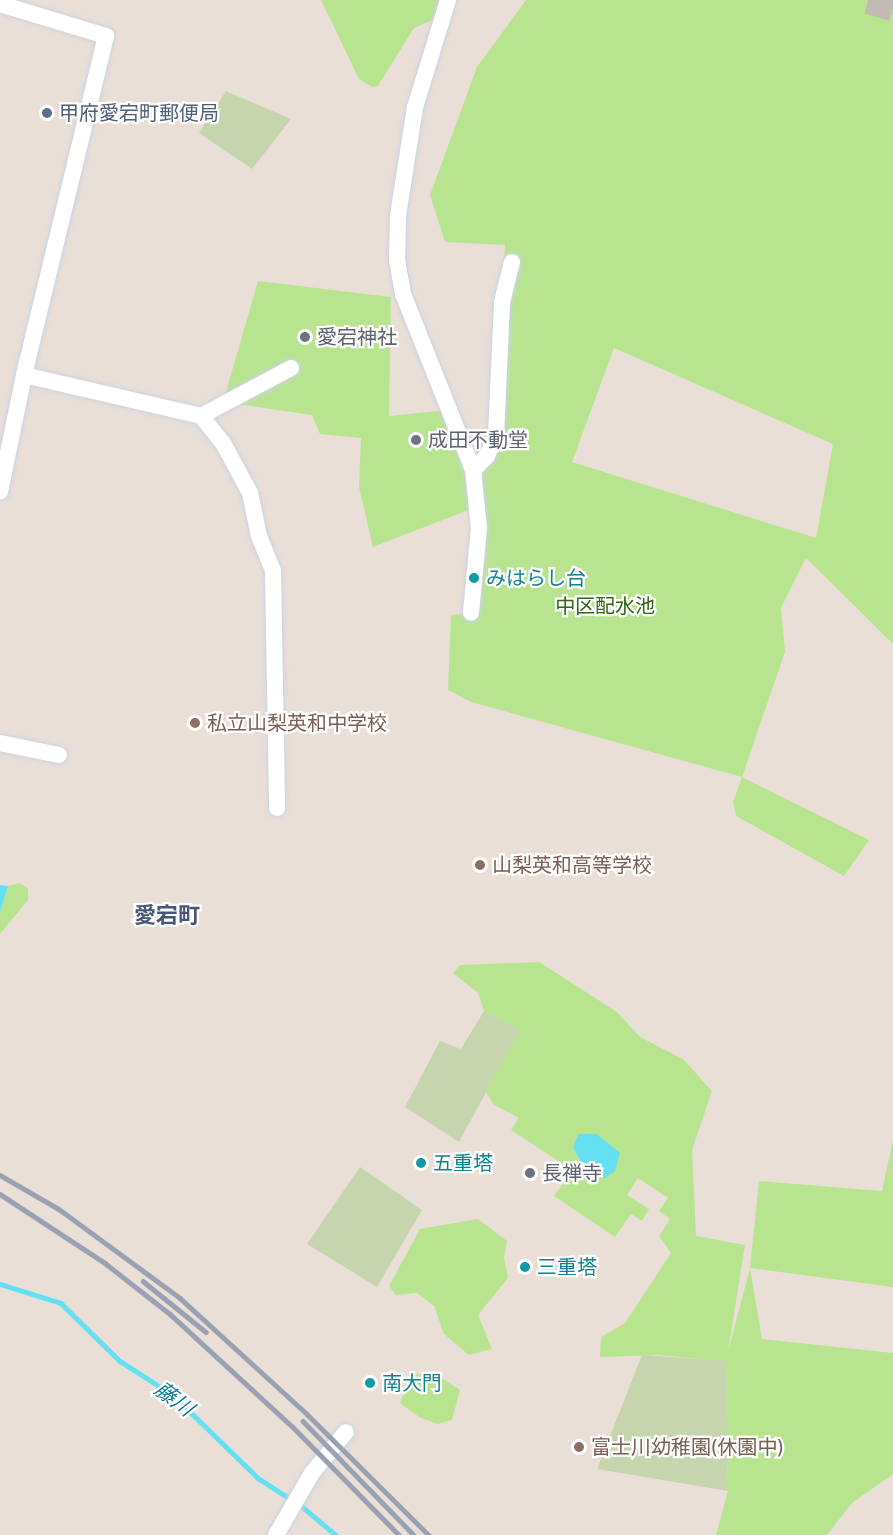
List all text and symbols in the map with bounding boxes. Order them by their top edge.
place label: 甲府愛宕町郵便局 [59,101,219,125]
marker: 甲府愛宕町郵便局 [40,106,54,120]
place label: 愛宕神社 [317,325,397,349]
marker: 愛宕神社 [298,330,312,344]
place label: 成田不動堂 [428,428,528,452]
marker: 成田不動堂 [409,433,423,447]
place label: みはらし台 [486,566,586,590]
marker: みはらし台 [467,571,481,585]
park label: 中区配水池 [555,594,655,618]
place label: 私立山梨英和中学校 [207,711,387,735]
marker: 私立山梨英和中学校 [188,716,202,730]
place label: 山梨英和高等学校 [492,853,652,877]
marker: 山梨英和高等学校 [473,858,487,872]
district label: 愛宕町 [134,903,200,929]
place label: 五重塔 [433,1151,493,1175]
marker: 五重塔 [414,1156,428,1170]
place label: 長禅寺 [542,1161,602,1185]
marker: 長禅寺 [523,1166,537,1180]
place label: 三重塔 [537,1255,597,1279]
marker: 三重塔 [518,1260,532,1274]
place label: 南大門 [382,1371,442,1395]
water label: 藤川 [150,1376,198,1422]
marker: 南大門 [363,1376,377,1390]
place label: 富士川幼稚園(休園中) [591,1435,784,1459]
marker: 富士川幼稚園(休園中) [572,1440,586,1454]

